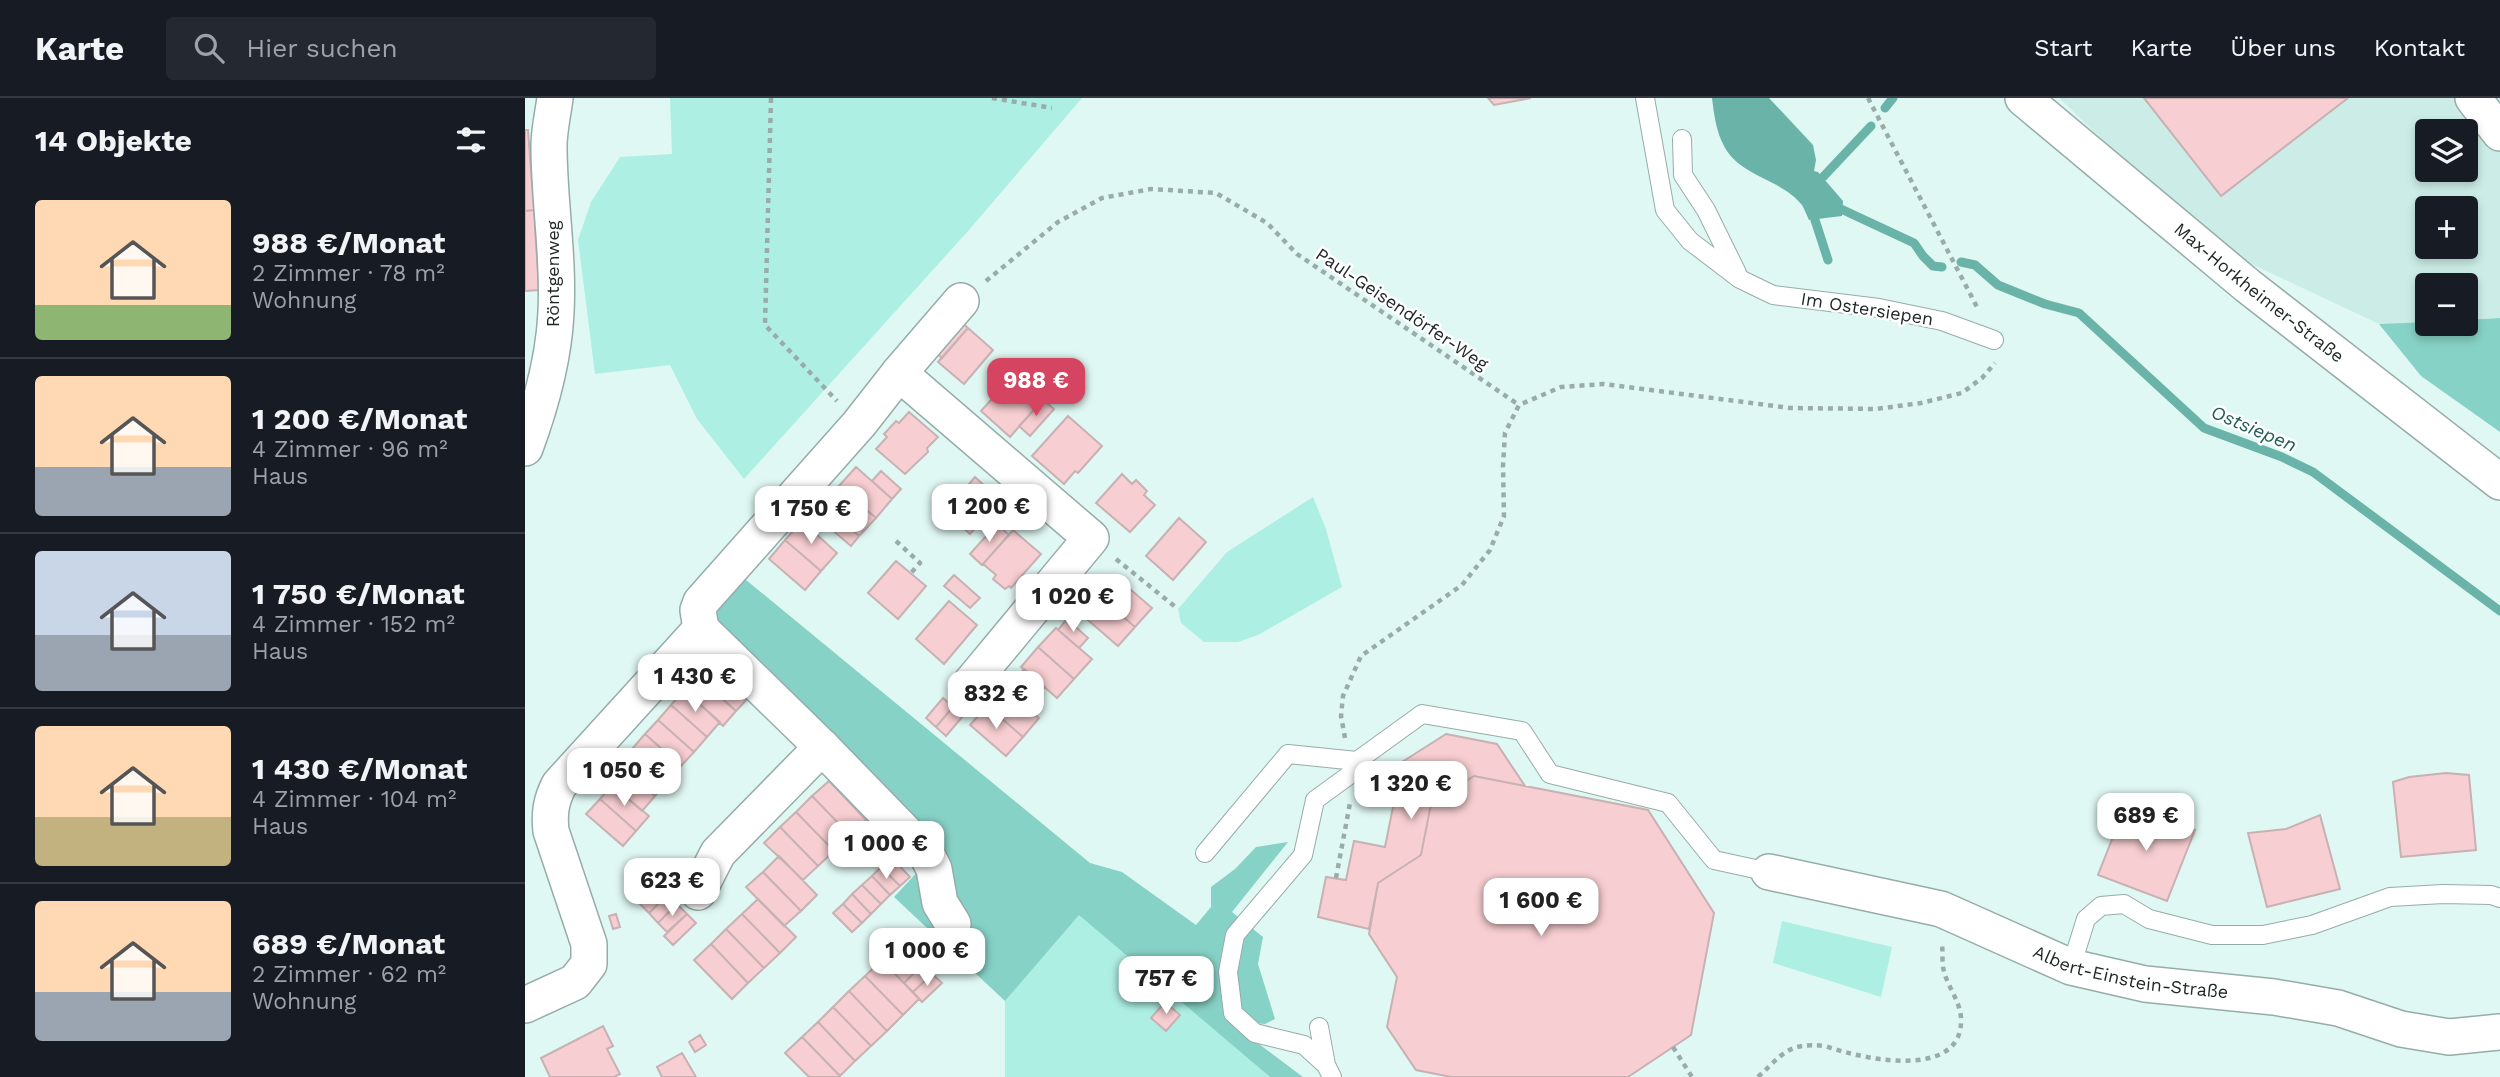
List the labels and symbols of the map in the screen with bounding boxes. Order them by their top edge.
street label: Max-Horkheimer-Straße [2170,218,2348,367]
street label: Röntgenweg [542,220,563,327]
street label: Paul-Geisendörfer-Weg [1312,243,1493,374]
street label: Im Ostersiepen [1799,288,1935,329]
pin: 988 € [987,358,1085,418]
water label: Ostsiepen [2208,400,2300,457]
pin: 1 200 € [924,484,1054,544]
pin: 1 750 € [746,486,876,546]
pin: 1 020 € [1008,574,1138,634]
pin: 1 430 € [630,654,760,714]
pin: 832 € [947,672,1045,731]
pin: 1 050 € [559,748,689,808]
pin: 1 320 € [1346,762,1476,821]
pin: 689 € [2097,794,2195,853]
pin: 1 000 € [821,822,951,881]
pin: 623 € [623,858,721,918]
pin: 1 600 € [1476,878,1606,938]
pin: 1 000 € [862,928,992,988]
street label: Albert-Einstein-Straße [2030,941,2229,1002]
pin: 757 € [1117,956,1215,1016]

